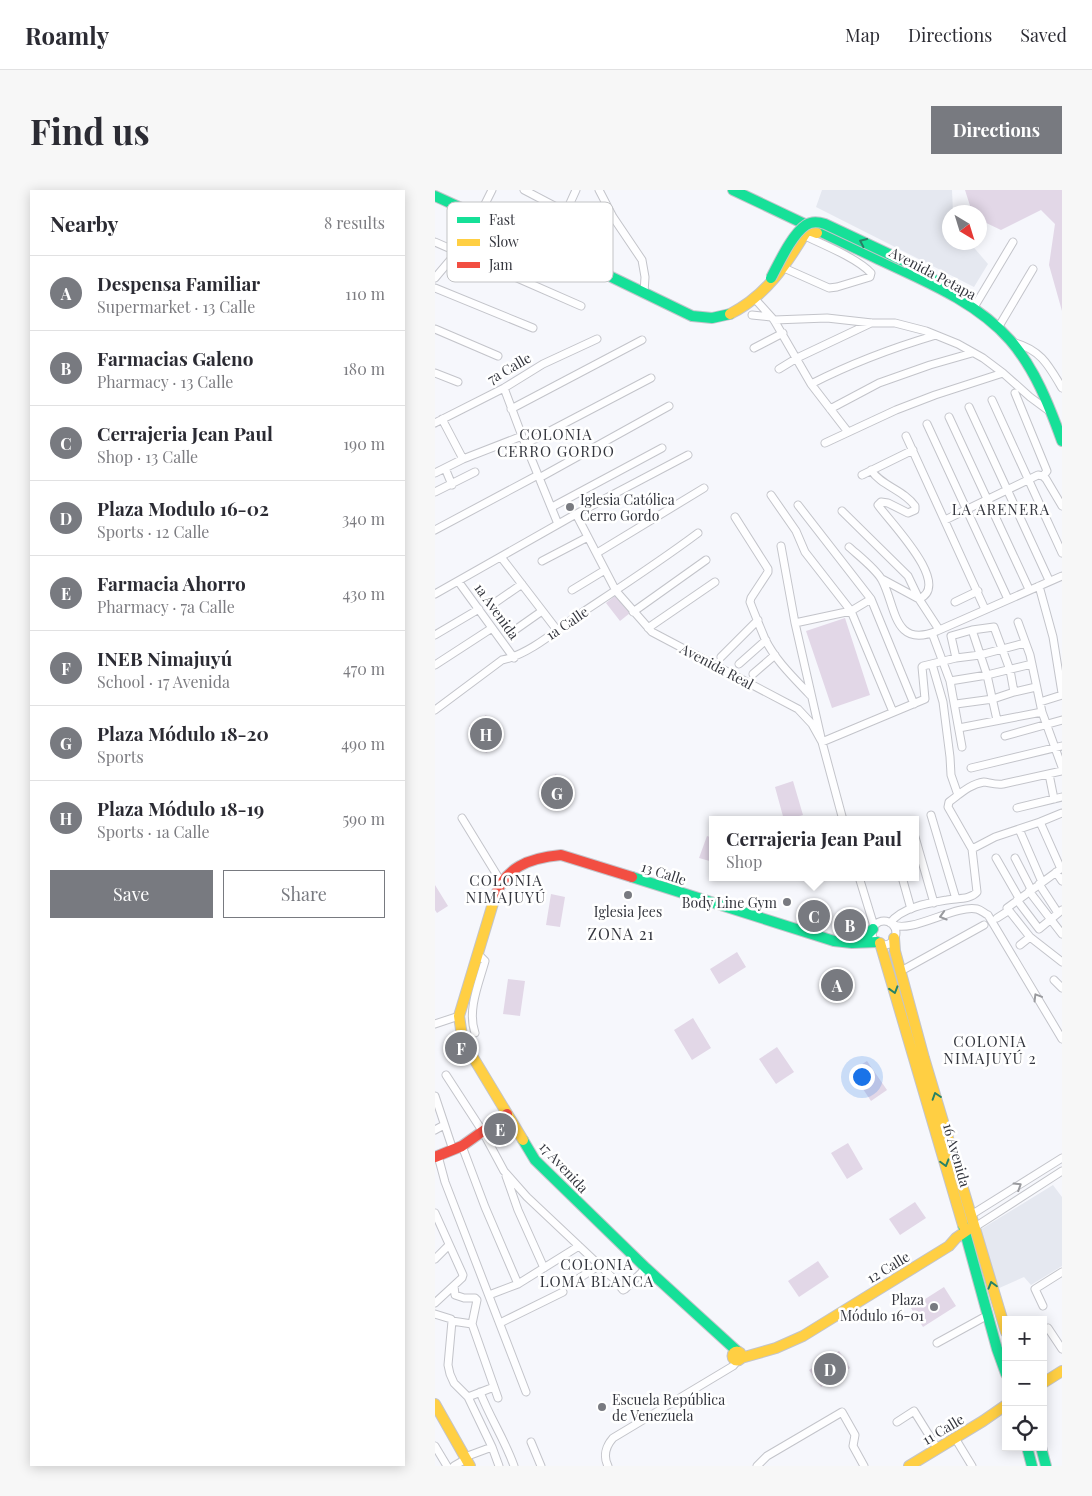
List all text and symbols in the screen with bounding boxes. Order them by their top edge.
text: Roamly [25,19,109,51]
text: Map [845,23,880,47]
text: Directions [908,23,992,47]
text: Saved [1020,23,1067,47]
button: Directions [931,106,1062,154]
text: Find us [30,107,150,154]
legend [447,202,613,282]
north arrow [942,205,987,250]
text: Nearby [50,209,119,237]
text: Fast [489,210,516,229]
text: 8 results [324,212,385,233]
text: Slow [489,232,519,251]
one-way arrow [860,238,869,248]
street label: Avenida Petapa [885,242,980,304]
text: Jam [488,255,513,274]
text: Despensa Familiar [97,270,260,296]
text: A [61,283,71,304]
text: 110 m [345,283,385,304]
text: Supermarket · 13 Calle [97,296,255,317]
text: Farmacias Galeno [97,345,254,371]
street label: 7a Calle [484,348,534,388]
text: B [61,358,71,379]
text: 180 m [343,358,385,379]
text: Pharmacy · 13 Calle [97,371,233,392]
text: Cerrajeria Jean Paul [97,420,273,446]
district label: COLONIA CERRO GORDO [497,424,615,461]
text: C [60,433,72,454]
text: 190 m [343,433,385,454]
text: Shop · 13 Calle [97,446,198,467]
place label: Iglesia Católica Cerro Gordo [580,490,675,525]
text: Plaza Modulo 16-02 [97,495,269,521]
district label: LA ARENERA [952,499,1050,519]
marker: Iglesia Católica Cerro Gordo [564,501,576,513]
text: D [60,508,72,529]
text: 340 m [342,508,385,529]
text: Sports · 12 Calle [97,521,209,542]
text: Farmacia Ahorro [97,570,246,596]
street label: 1a Avenida [470,579,524,643]
text: E [61,583,71,604]
text: 430 m [342,583,385,604]
text: Pharmacy · 7a Calle [97,596,235,617]
street label: 1a Calle [542,602,592,644]
street label: Avenida Real [676,638,757,693]
text: INEB Nimajuyú [97,645,232,671]
text: F [61,658,71,679]
text: 470 m [343,658,385,679]
text: School · 17 Avenida [97,671,230,692]
pin: H [470,715,502,753]
text: Plaza Módulo 18-20 [97,720,269,746]
text: G [60,733,72,754]
text: 490 m [341,733,385,754]
text: Sports [97,746,144,767]
pin: G [541,774,573,812]
text: Plaza Módulo 18-19 [97,795,264,821]
text: H [60,808,72,829]
text: 590 m [342,808,385,829]
popup [709,816,919,881]
text: Sports · 1a Calle [97,821,210,842]
text: Cerrajeria Jean Paul [726,825,902,851]
text: Shop [726,851,762,872]
street label: 13 Calle [639,857,689,889]
button: Save [50,870,213,918]
button: Share [223,870,385,918]
district label: COLONIA NIMAJUYÚ [466,870,546,907]
marker: Iglesia Jees [622,889,634,901]
place label: Body Line Gym [682,893,778,912]
marker: Body Line Gym [781,896,793,908]
pin: C [798,897,830,935]
place label: Iglesia Jees [594,902,662,921]
pin: B [834,906,866,944]
one-way arrow [938,910,947,921]
district label: ZONA 21 [587,923,655,944]
pin: A [821,966,853,1004]
one-way arrow [888,986,898,994]
one-way arrow [1033,993,1043,1002]
pin: F [445,1029,477,1067]
district label: COLONIA NIMAJUYÚ 2 [943,1031,1037,1068]
your location [849,1064,875,1090]
one-way arrow [931,1092,941,1101]
pin: E [484,1110,516,1148]
street label: 16 Avenida [939,1121,975,1189]
street label: 17 Avenida [535,1137,593,1197]
one-way arrow [939,1158,949,1166]
one-way arrow [1012,1183,1021,1192]
street label: 12 Calle [863,1247,913,1287]
district label: COLONIA LOMA BLANCA [540,1254,654,1291]
one-way arrow [987,1282,997,1290]
place label: Plaza Módulo 16-01 [840,1290,924,1325]
marker: Plaza Módulo 16-01 [928,1301,940,1313]
map controls [1002,1316,1047,1451]
button: + [1002,1316,1047,1361]
pin: D [814,1350,846,1388]
button: − [1002,1361,1047,1406]
place label: Escuela República de Venezuela [612,1390,725,1425]
marker: Escuela República de Venezuela [596,1401,608,1413]
button: locate [1002,1406,1047,1451]
street label: 11 Calle [919,1409,967,1449]

